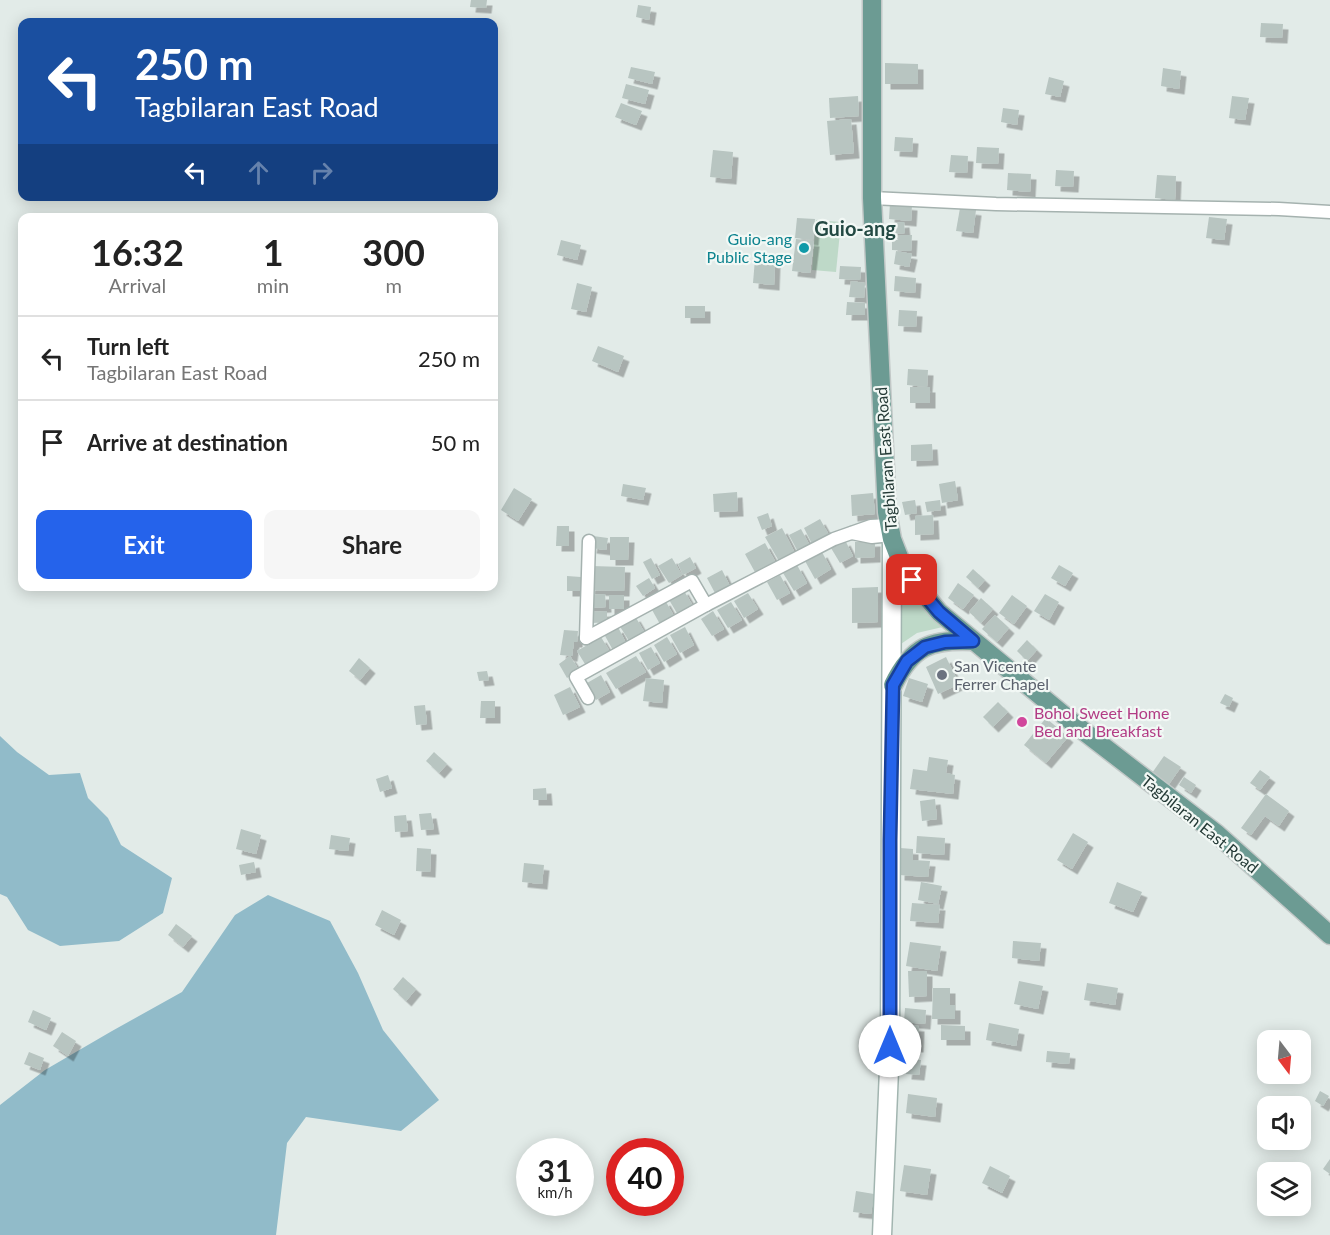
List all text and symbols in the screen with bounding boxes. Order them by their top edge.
text: 250 m [135,39,253,89]
icon: left [36,42,114,120]
text: Tagbilaran East Road [135,90,379,123]
icon: left [179,156,212,189]
icon: ahead [242,156,275,189]
icon: right [305,156,338,189]
district label: Guio-ang [814,216,896,240]
place label: Guio-ang Public Stage [707,229,792,266]
text: 16:32 [91,230,184,274]
text: 1 [263,230,284,274]
text: 300 [362,230,425,274]
marker: Guio-ang Public Stage [797,241,811,255]
text: Arrival [109,273,166,297]
text: min [257,273,289,297]
text: m [385,273,402,297]
text: Turn left [87,333,169,360]
icon: left [36,342,69,375]
text: 250 m [418,345,480,372]
text: Tagbilaran East Road [87,360,268,384]
street label: Tagbilaran East Road [871,386,900,532]
icon: arrive [36,426,69,459]
text: Arrive at destination [87,429,288,456]
text: 50 m [431,429,480,456]
button: Exit [36,510,252,579]
button: Share [264,510,480,579]
pin [886,554,937,605]
icon: arrive [895,563,928,596]
place label: San Vicente Ferrer Chapel [954,656,1049,693]
marker: San Vicente Ferrer Chapel [935,668,949,682]
place label: Bohol Sweet Home Bed and Breakfast [1034,703,1169,740]
marker: Bohol Sweet Home Bed and Breakfast [1015,715,1029,729]
street label: Tagbilaran East Road [1138,771,1262,876]
position arrow [858,1014,922,1078]
north arrow [1257,1030,1311,1084]
map controls [1257,1030,1311,1216]
button: sound [1257,1096,1311,1150]
speed limit sign: 40 [606,1138,684,1216]
text: 31 [538,1152,572,1188]
button: layers [1257,1162,1311,1216]
text: km/h [537,1183,573,1201]

